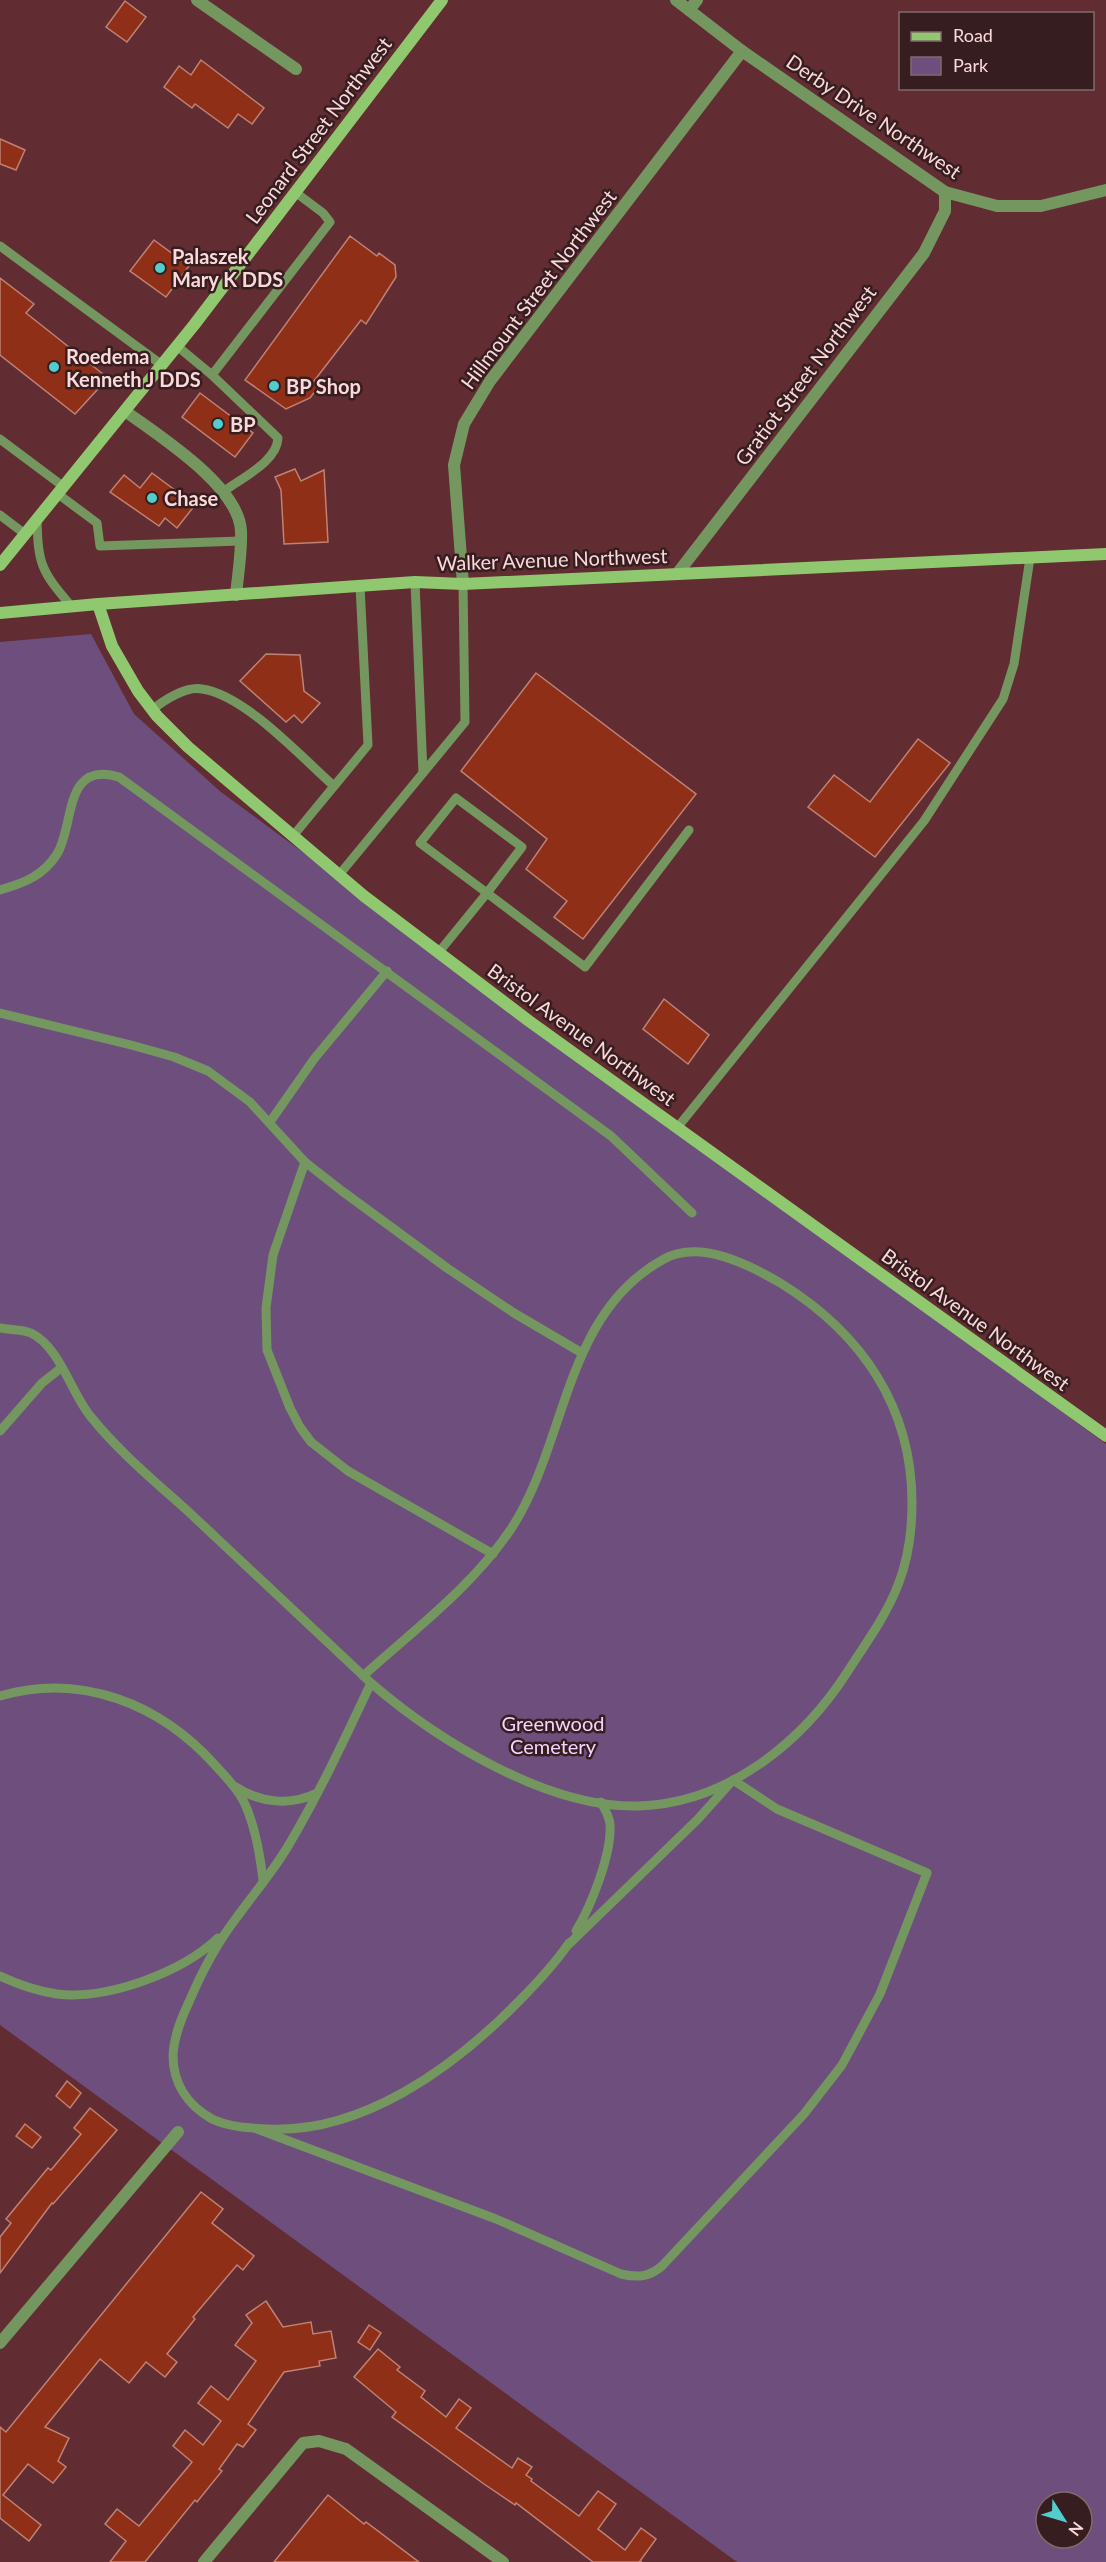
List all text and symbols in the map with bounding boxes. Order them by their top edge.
legend [899,12,1094,90]
text: Road [953,24,993,46]
street label: Leonard Street Northwest [240,32,396,228]
street label: Derby Drive Northwest [782,49,966,183]
text: Park [953,54,989,76]
street label: Hillmount Street Northwest [455,185,621,393]
place label: Palaszek Mary K DDS [172,244,283,291]
marker: Palaszek Mary K DDS [153,261,167,275]
street label: Gratiot Street Northwest [730,280,880,470]
place label: Roedema Kenneth J DDS [66,344,201,391]
marker: Roedema Kenneth J DDS [47,360,61,374]
place label: BP Shop [286,374,361,398]
marker: BP Shop [267,379,281,393]
place label: BP [230,412,256,436]
marker: BP [211,417,225,431]
place label: Chase [164,486,218,510]
marker: Chase [145,491,159,505]
street label: Walker Avenue Northwest [436,543,668,575]
street label: Bristol Avenue Northwest [483,958,681,1110]
street label: Bristol Avenue Northwest [877,1243,1075,1395]
park label: Greenwood Cemetery [502,1711,605,1758]
north arrow [1034,2490,1094,2550]
text: N [1065,2519,1088,2540]

